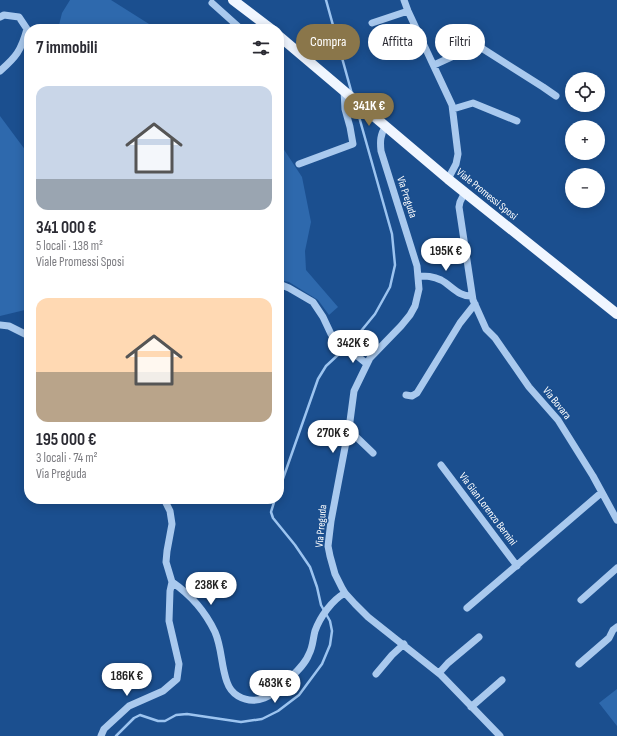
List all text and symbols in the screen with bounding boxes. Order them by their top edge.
chip: Compra [296,24,360,60]
chip: Affitta [368,24,427,60]
chip: Filtri [435,24,485,60]
icon: filters [250,37,272,59]
text: 7 immobili [36,38,97,58]
map controls [565,72,605,208]
button: locate [565,72,605,112]
pin: 341K € [336,93,402,127]
text: 341K € [353,98,385,114]
icon: home [118,112,190,184]
button: + [565,120,605,160]
street label: Viale Promessi Sposi [454,166,520,222]
button: − [565,168,605,208]
street label: Via Preguda [394,175,420,219]
text: 341 000 € [36,218,97,238]
text: 5 locali · 138 m² [36,238,103,254]
pin: 195K € [413,238,479,272]
text: 195K € [430,243,462,259]
text: Viale Promessi Sposi [36,254,124,270]
icon: home [118,324,190,396]
pin: 342K € [320,330,386,364]
text: 342K € [337,335,369,351]
street label: Via Bovara [540,384,574,422]
pin: 270K € [300,420,366,454]
text: 270K € [317,425,349,441]
text: 195 000 € [36,430,96,450]
text: 3 locali · 74 m² [36,450,98,466]
text: Via Preguda [36,466,87,482]
street label: Via Gian Lorenzo Bernini [456,470,520,548]
street label: Via Preguda [313,504,329,548]
pin: 238K € [178,572,244,606]
text: 238K € [195,577,227,593]
pin: 186K € [94,663,160,697]
text: 186K € [111,668,143,684]
pin: 483K € [242,670,308,704]
text: 483K € [258,675,292,691]

